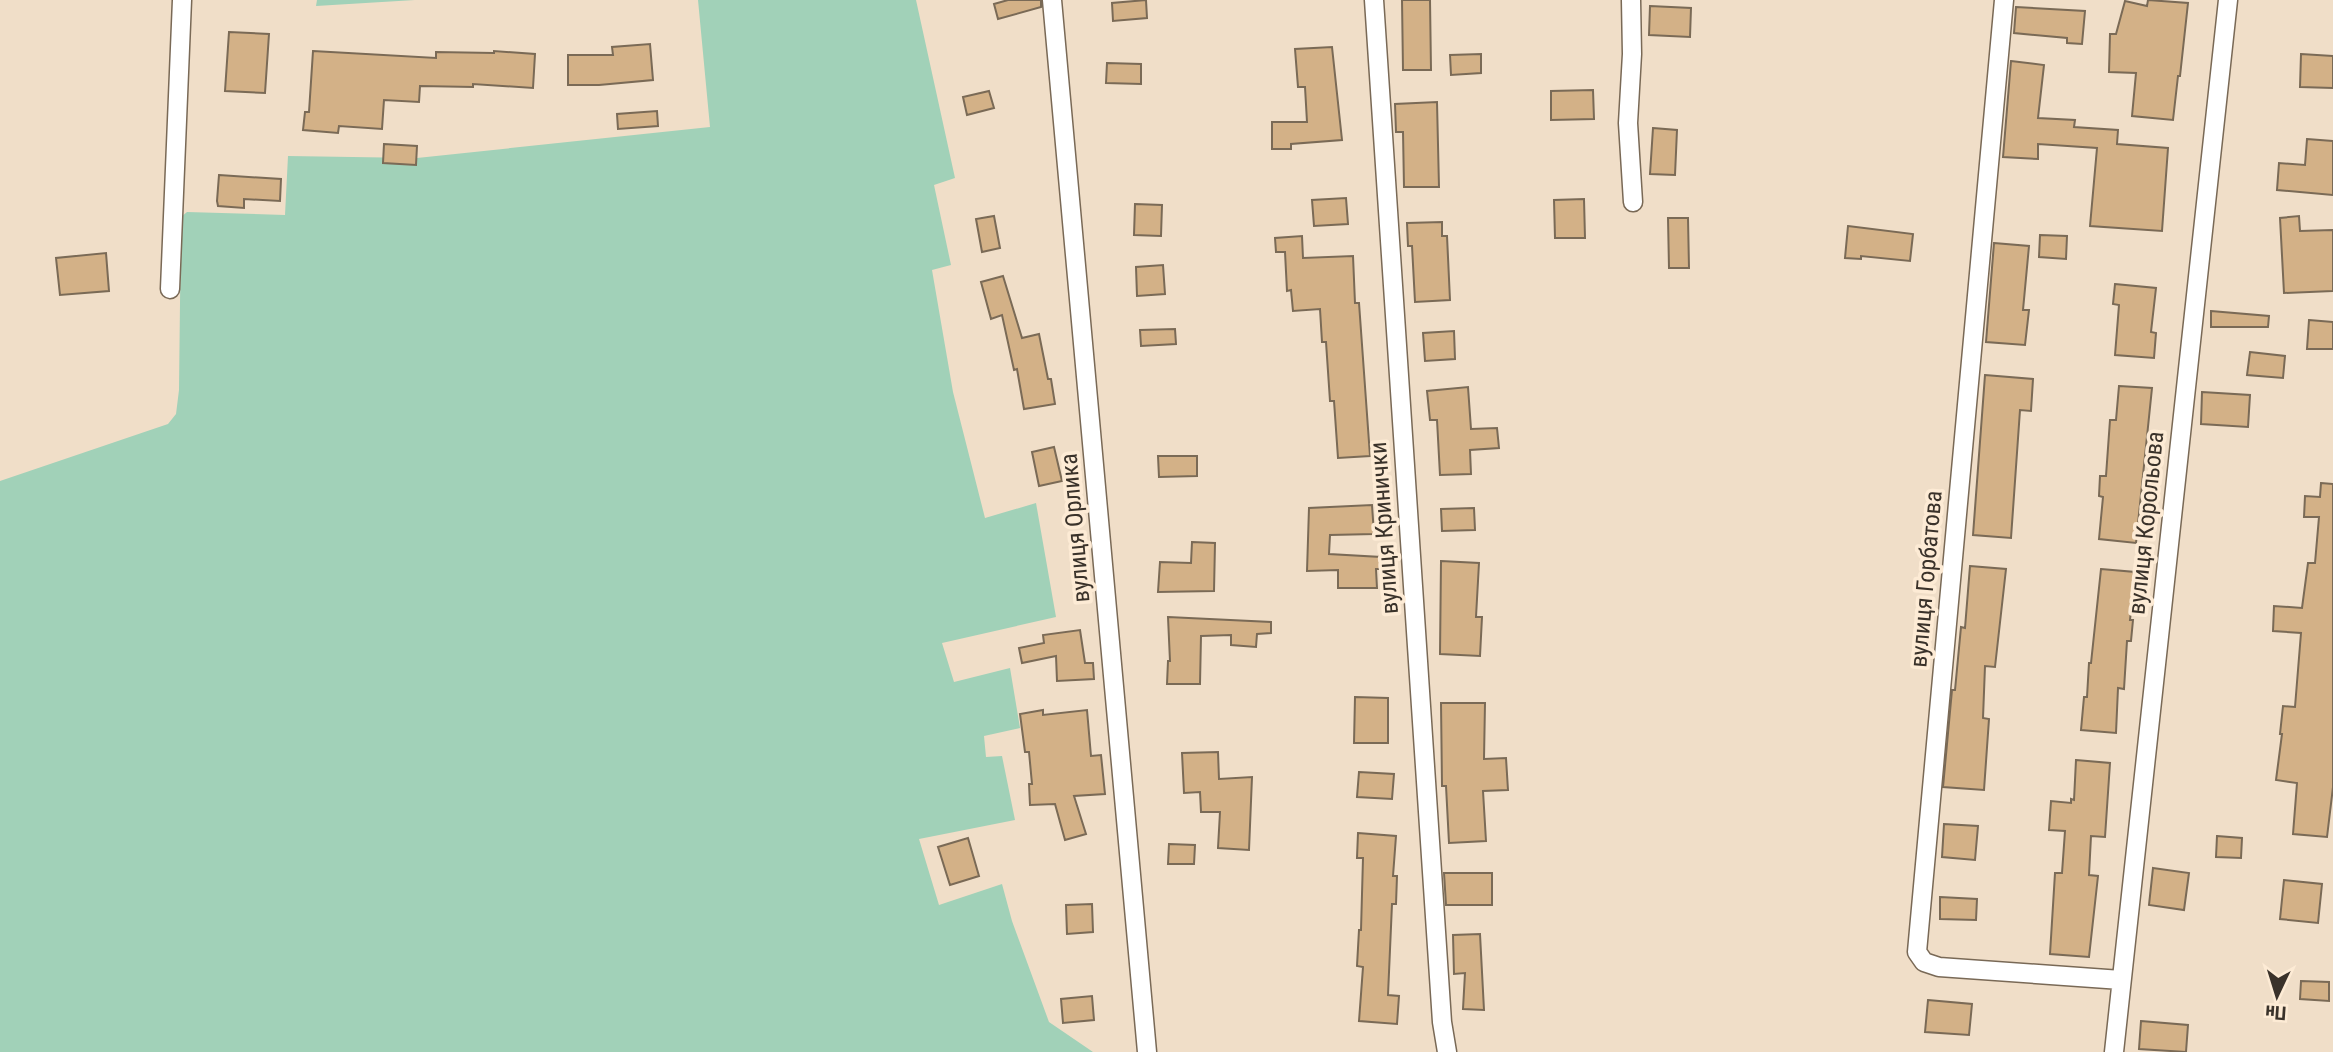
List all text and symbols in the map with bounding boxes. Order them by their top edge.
street label: вулиця Корольова [2122,430,2170,616]
street label: вулиця Кринички [1364,441,1404,615]
street label: вулиця Орлика [1055,452,1095,604]
street label: вулиця Горбатова [1904,489,1948,669]
north arrow [2242,961,2312,1031]
text: Пн [2264,1000,2287,1025]

